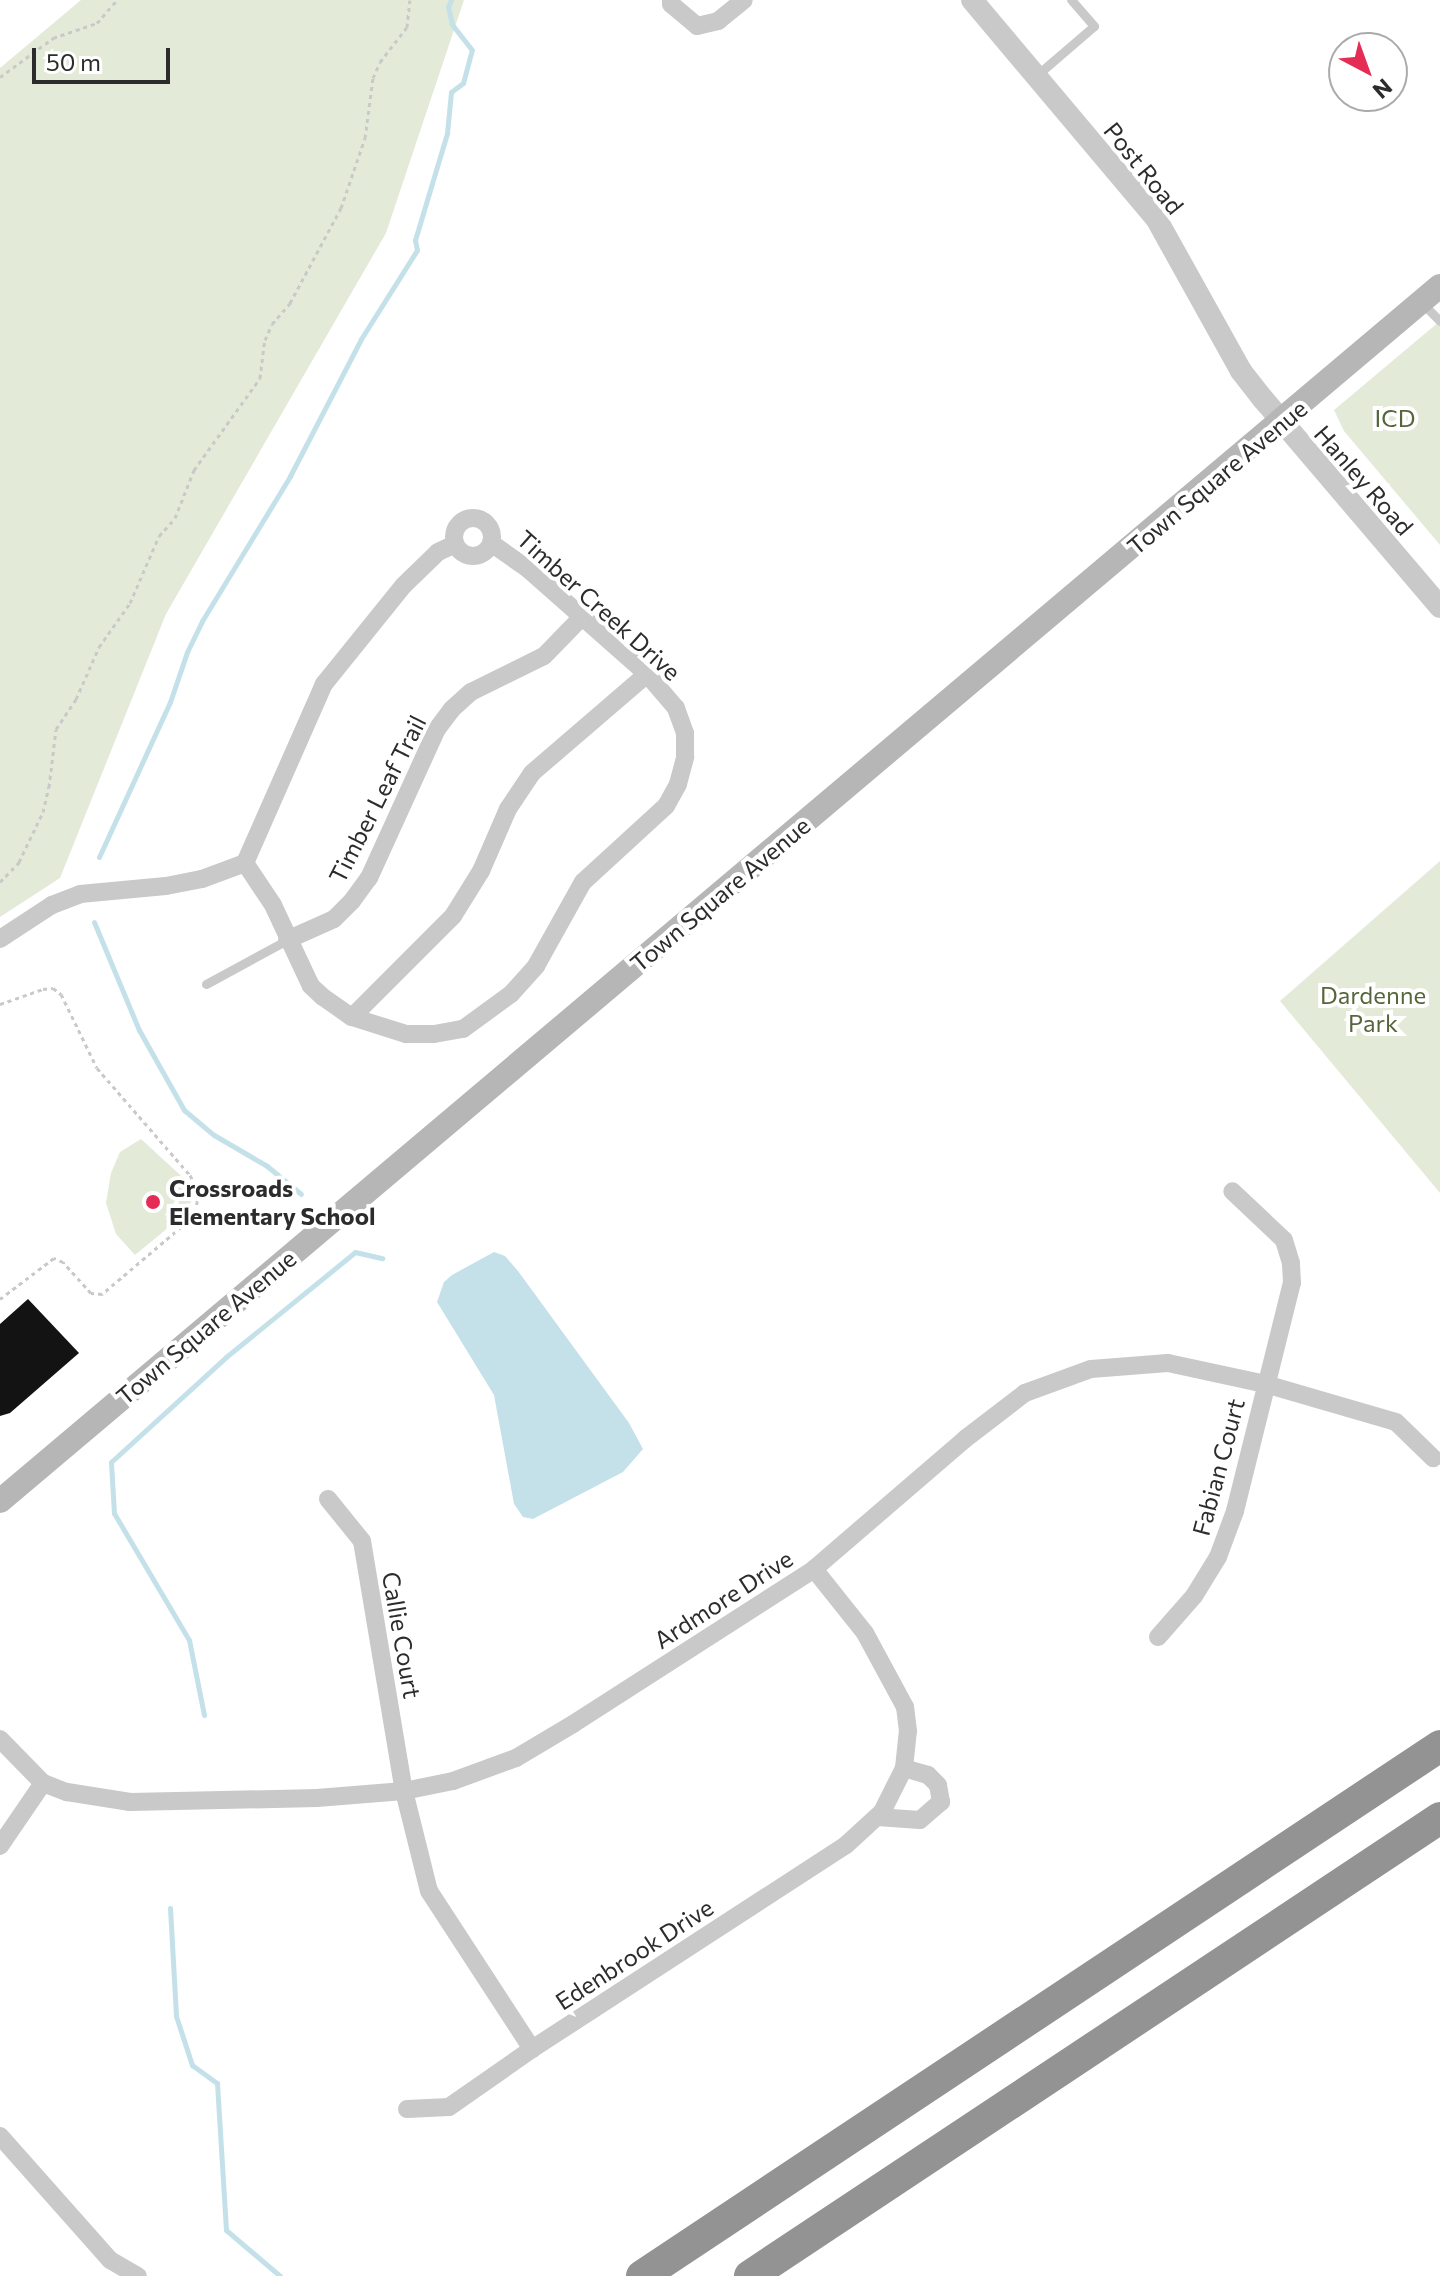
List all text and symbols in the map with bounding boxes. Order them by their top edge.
scale bar [36,32,174,82]
north arrow [1328,32,1408,112]
text: 50 m [46,47,101,76]
text: N [1368,73,1398,105]
street label: Post Road [1098,116,1190,220]
street label: Town Square Avenue [1121,393,1313,561]
park label: ICD [1375,404,1415,432]
street label: Hanley Road [1309,419,1419,541]
street label: Timber Creek Drive [511,524,687,686]
street label: Timber Leaf Trail [322,710,432,888]
street label: Town Square Avenue [624,810,816,978]
park label: Dardenne Park [1320,981,1426,1037]
place label: Crossroads Elementary School [169,1174,376,1230]
marker: Crossroads Elementary School [144,1193,162,1211]
street label: Town Square Avenue [110,1243,302,1411]
street label: Fabian Court [1186,1395,1250,1539]
street label: Ardmore Drive [648,1544,798,1654]
street label: Callie Court [377,1569,427,1701]
street label: Edenbrook Drive [550,1892,718,2016]

